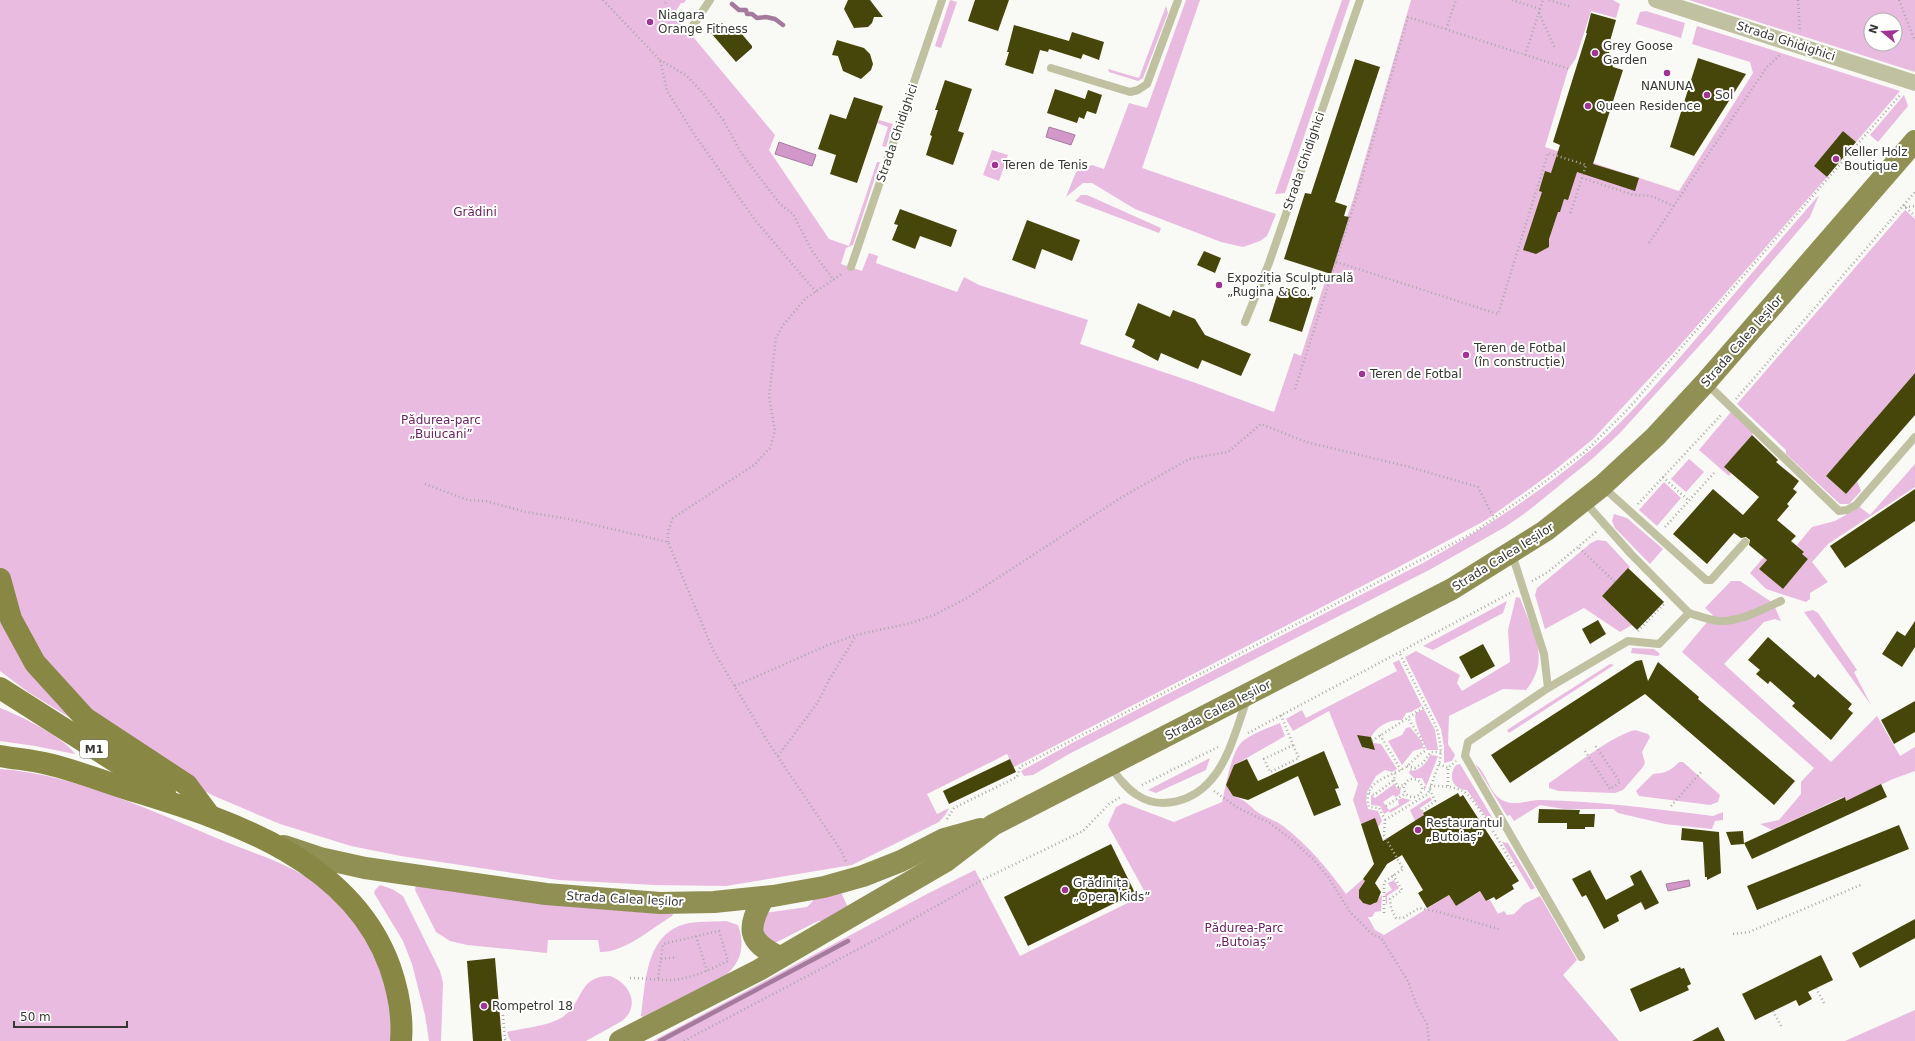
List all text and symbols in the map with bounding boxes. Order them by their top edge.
place label: Niagara Orange Fitness [658,8,748,36]
north arrow [1863,12,1903,52]
marker: Niagara Orange Fitness [645,17,655,27]
street label: Strada Ghidighici [1735,18,1837,64]
text: N [1866,23,1882,35]
place label: Grey Goose Garden [1603,39,1673,67]
marker: Grey Goose Garden [1590,48,1600,58]
marker: NANUNA [1662,68,1672,78]
place label: NANUNA [1641,79,1694,93]
street label: Strada Ghidighici [874,82,920,184]
place label: Sol [1715,88,1733,102]
marker: Sol [1702,90,1712,100]
place label: Queen Residence [1596,99,1701,113]
marker: Queen Residence [1583,101,1593,111]
street label: Strada Ghidighici [1281,110,1327,212]
place label: Keller Holz Boutique [1844,145,1907,173]
marker: Keller Holz Boutique [1831,154,1841,164]
place label: Teren de Tenis [1002,158,1088,172]
marker: Teren de Tenis [990,160,1000,170]
park label: Grădini [453,205,497,219]
place label: Expoziția Sculpturală „Rugina & Co.” [1227,271,1354,299]
marker: Expoziția Sculpturală „Rugina & Co.” [1214,280,1224,290]
street label: Strada Calea Ieșilor [1698,292,1786,390]
place label: Teren de Fotbal (în construcție) [1473,341,1566,369]
marker: Teren de Fotbal (în construcție) [1461,350,1471,360]
place label: Teren de Fotbal [1369,367,1462,381]
marker: Teren de Fotbal [1357,369,1367,379]
park label: Pădurea-parc „Buiucani” [401,413,481,441]
street label: Strada Calea Ieșilor [1450,520,1556,594]
street label: Strada Calea Ieșilor [1163,677,1273,743]
road number: M1 [80,740,108,758]
place label: Restaurantul „Butoiaș” [1426,816,1503,844]
marker: Restaurantul „Butoiaș” [1413,825,1423,835]
place label: Grădinița „Opera Kids” [1073,876,1150,904]
marker: Grădinița „Opera Kids” [1060,885,1070,895]
street label: Strada Calea Ieșilor [566,889,684,909]
park label: Pădurea-Parc „Butoiaș” [1205,921,1283,949]
place label: Rompetrol 18 [492,999,573,1013]
marker: Rompetrol 18 [479,1001,489,1011]
scale bar [14,1003,127,1029]
text: 50 m [20,1010,51,1024]

